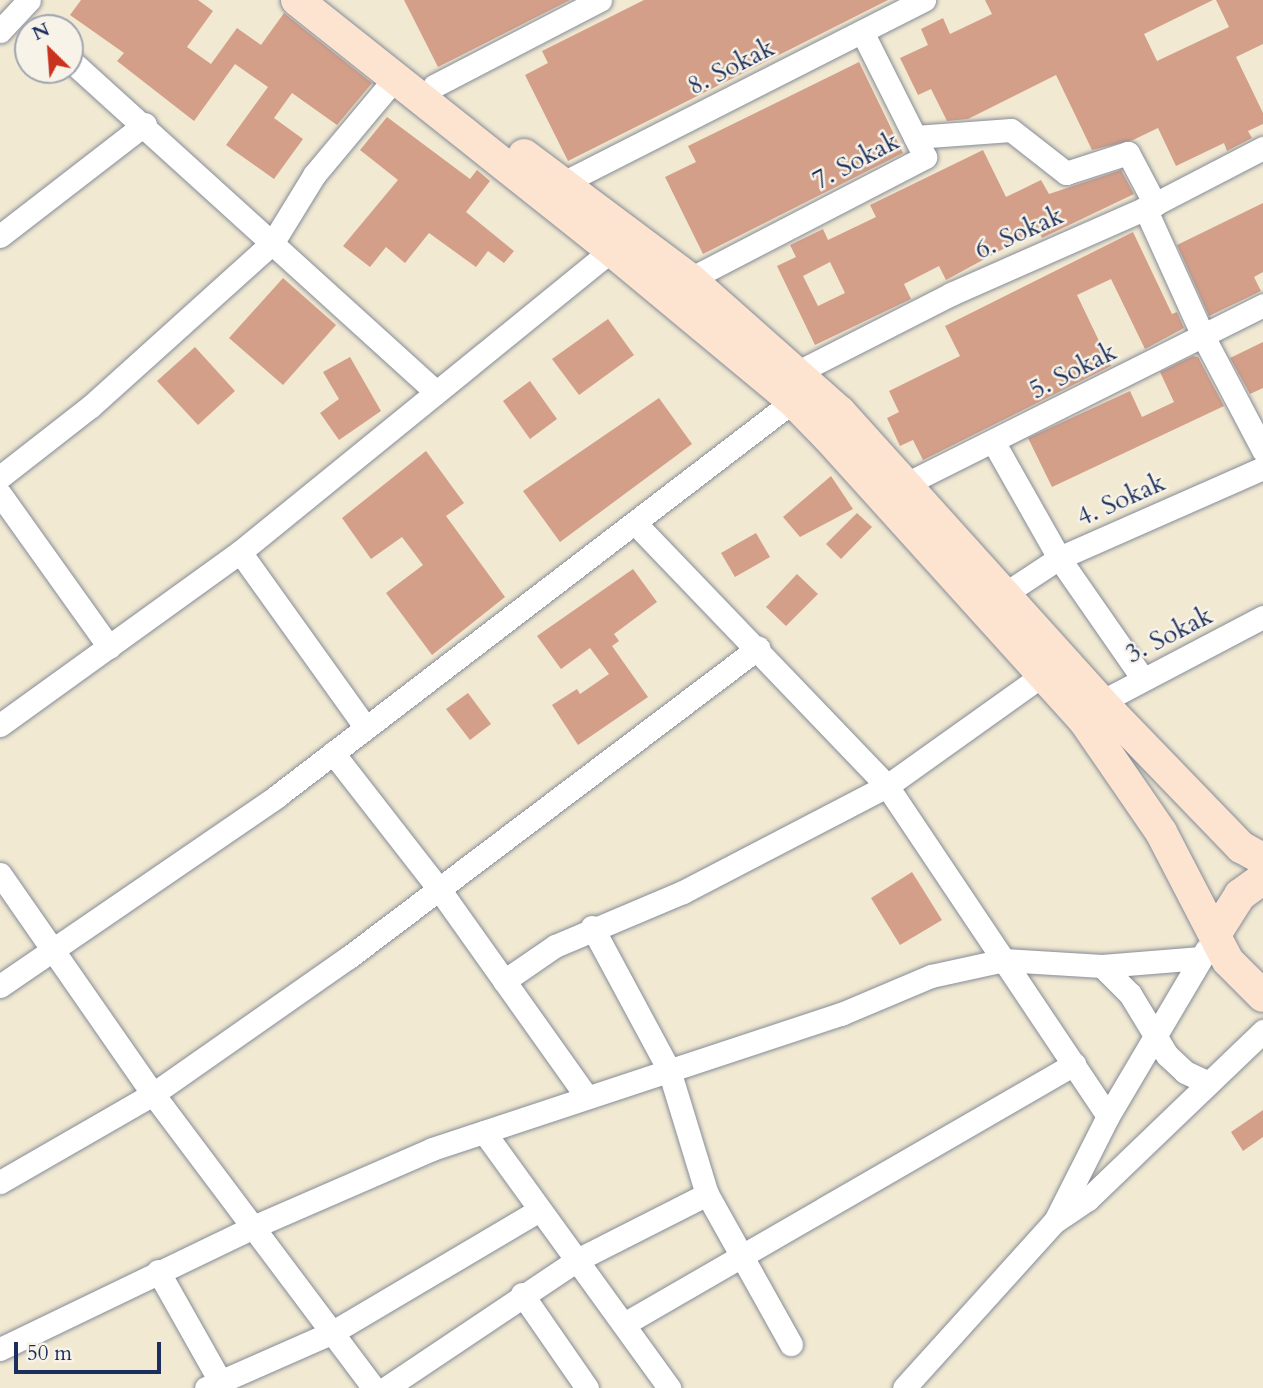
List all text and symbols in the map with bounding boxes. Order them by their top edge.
north arrow [14,14,84,84]
text: N [28,17,54,47]
street label: 8. Sokak [682,32,780,102]
street label: 7. Sokak [808,125,904,197]
street label: 6. Sokak [970,200,1068,266]
street label: 5. Sokak [1024,336,1122,406]
street label: 4. Sokak [1072,467,1170,533]
street label: 3. Sokak [1120,600,1218,670]
scale bar [18,1328,164,1372]
text: 50 m [27,1339,72,1368]

